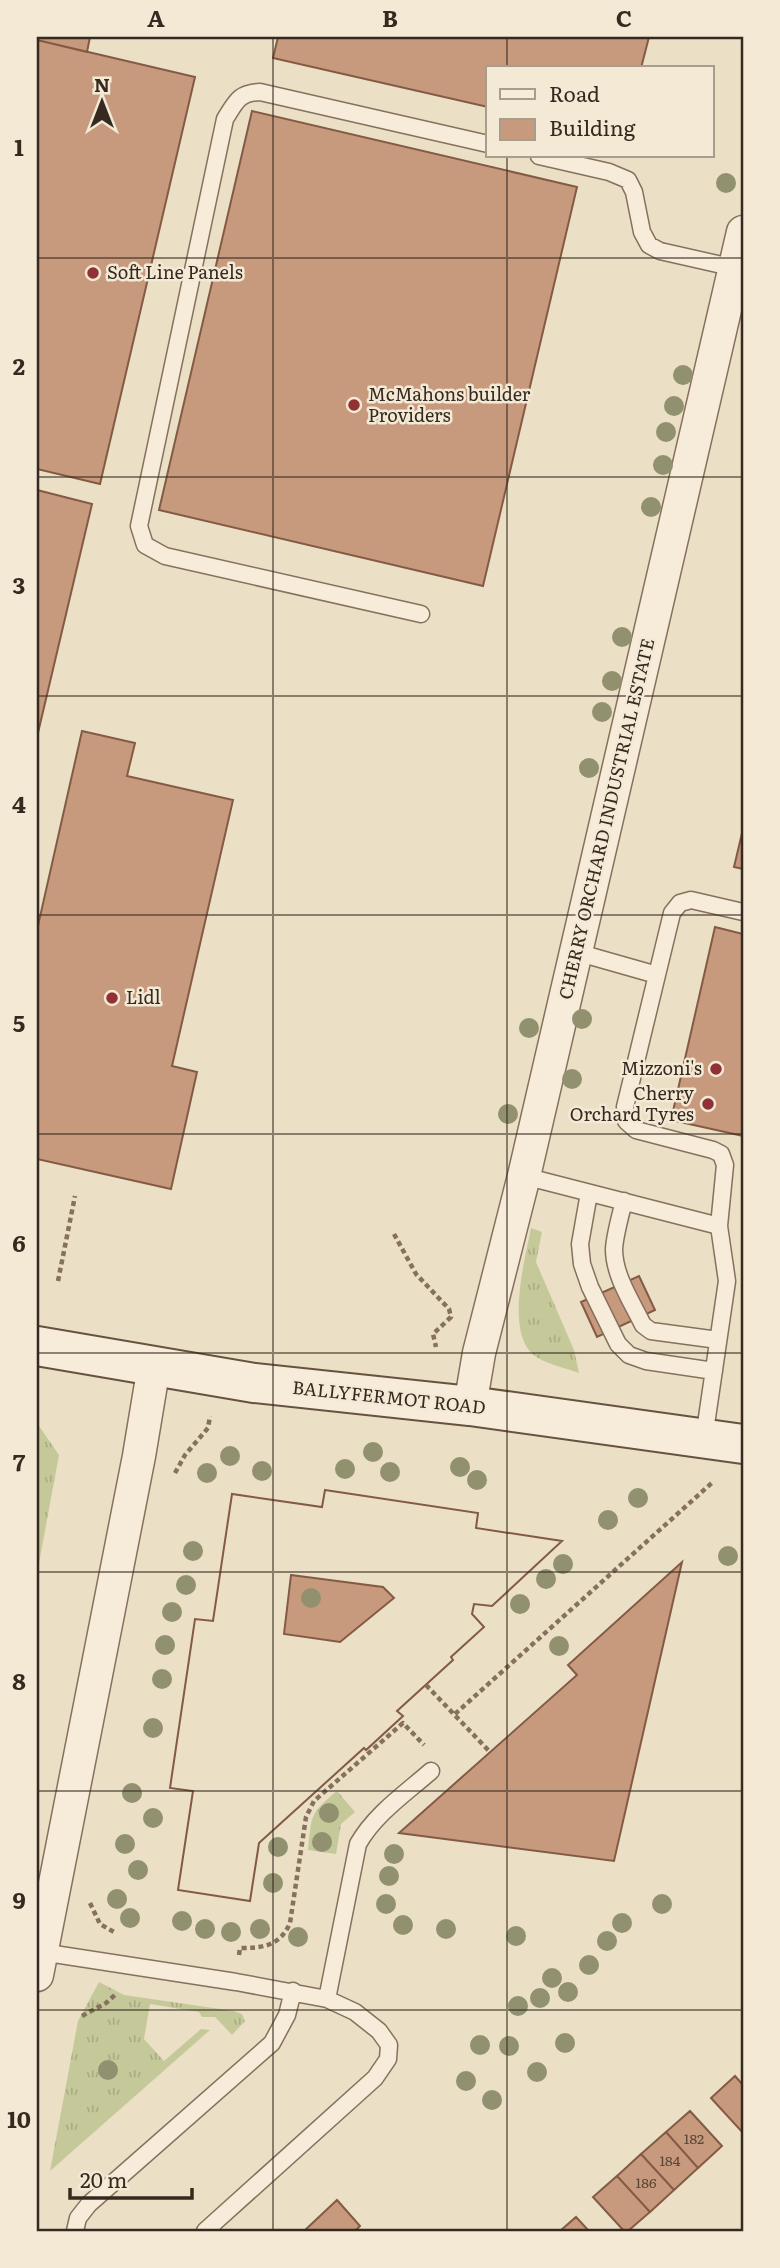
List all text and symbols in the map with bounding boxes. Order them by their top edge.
text: A [147,0,165,34]
text: B [382,0,398,34]
text: C [616,0,632,34]
north arrow [66,66,136,136]
legend [486,66,714,158]
text: N [94,70,110,98]
text: Road [549,77,600,108]
text: Building [549,111,636,142]
text: 1 [14,129,24,163]
place label: Soft Line Panels [107,258,243,285]
marker: Soft Line Panels [85,265,101,281]
text: 2 [13,348,25,382]
place label: McMahons builder Providers [368,380,531,428]
marker: McMahons builder Providers [346,397,362,413]
text: 3 [13,567,25,601]
street label: CHERRY ORCHARD INDUSTRIAL ESTATE [551,635,660,1002]
text: 4 [12,786,26,820]
place label: Lidl [126,983,161,1010]
marker: Lidl [104,990,120,1006]
text: 5 [13,1005,25,1039]
place label: Mizzoni's [621,1054,702,1081]
marker: Mizzoni's [708,1061,724,1077]
place label: Cherry Orchard Tyres [570,1079,695,1127]
marker: Cherry Orchard Tyres [700,1096,716,1112]
text: 6 [12,1225,26,1259]
street label: BALLYFERMOT ROAD [291,1373,487,1420]
text: 7 [13,1444,26,1478]
text: 8 [12,1663,26,1697]
text: 9 [12,1882,26,1916]
text: 10 [7,2101,31,2135]
house number: 182 [684,2128,704,2148]
house number: 184 [659,2150,681,2170]
scale bar [70,2156,192,2200]
text: 20 m [80,2163,127,2194]
house number: 186 [636,2172,657,2192]

